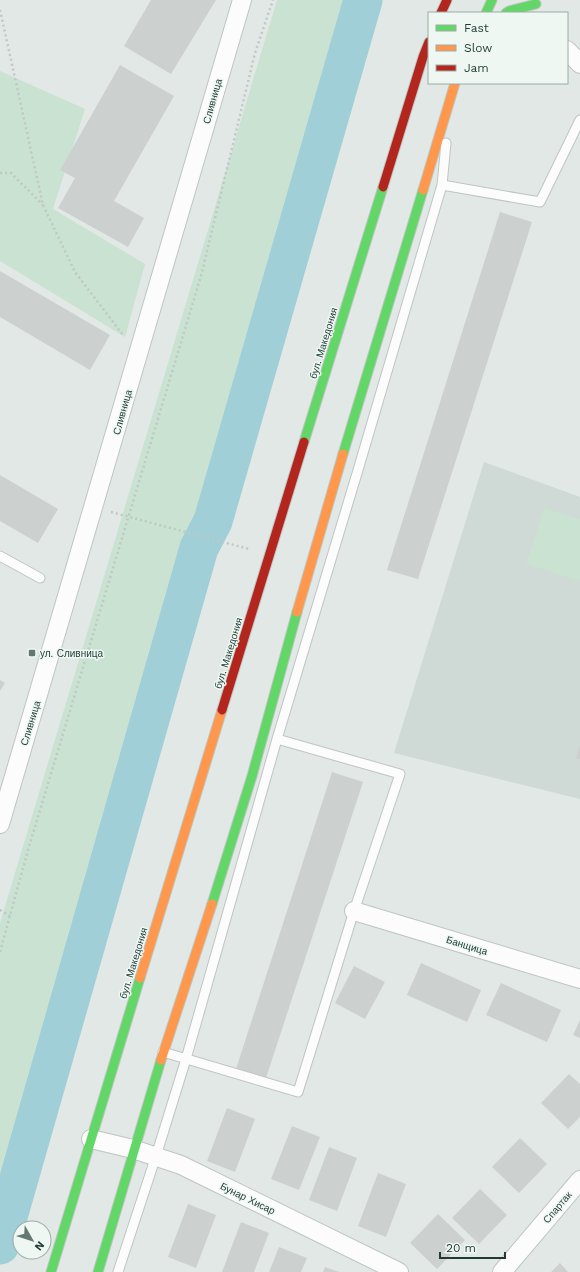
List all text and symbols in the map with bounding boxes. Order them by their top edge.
legend [428,12,568,84]
text: Fast [464,21,489,35]
text: Slow [464,41,492,55]
text: Jam [464,61,489,75]
street label: Сливница [201,77,224,125]
street label: бул. Македония [307,306,340,380]
street label: Сливница [111,388,134,436]
street label: бул. Македония [212,616,245,690]
marker: ул. Сливница [27,648,37,658]
place label: ул. Сливница [40,648,103,659]
street label: Сливница [18,699,43,747]
street label: бул. Македония [117,926,150,1000]
street label: Банщица [445,934,489,957]
street label: Бунар Хисар [219,1180,277,1217]
street label: Спартак [541,1189,574,1225]
north arrow [12,1220,52,1260]
scale bar [440,1234,505,1260]
text: N [32,1239,47,1253]
text: 20 m [446,1241,476,1255]

